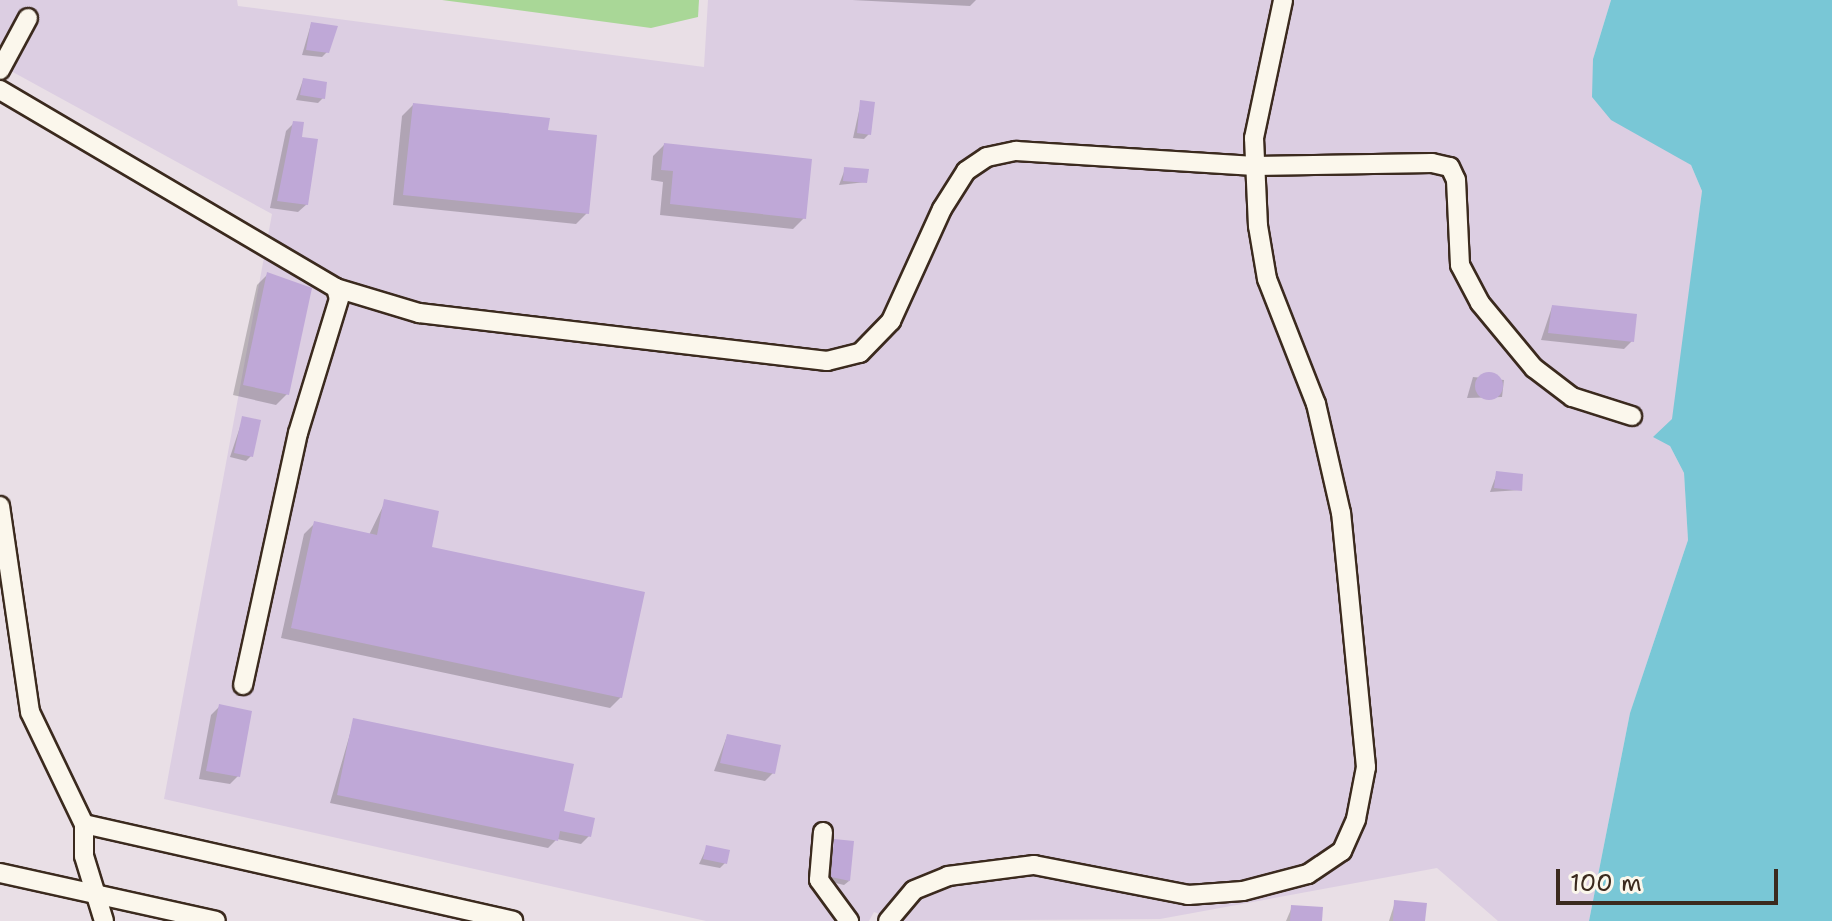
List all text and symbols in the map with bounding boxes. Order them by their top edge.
scale bar [1560,853,1782,903]
text: 100 m [1570,867,1642,899]

